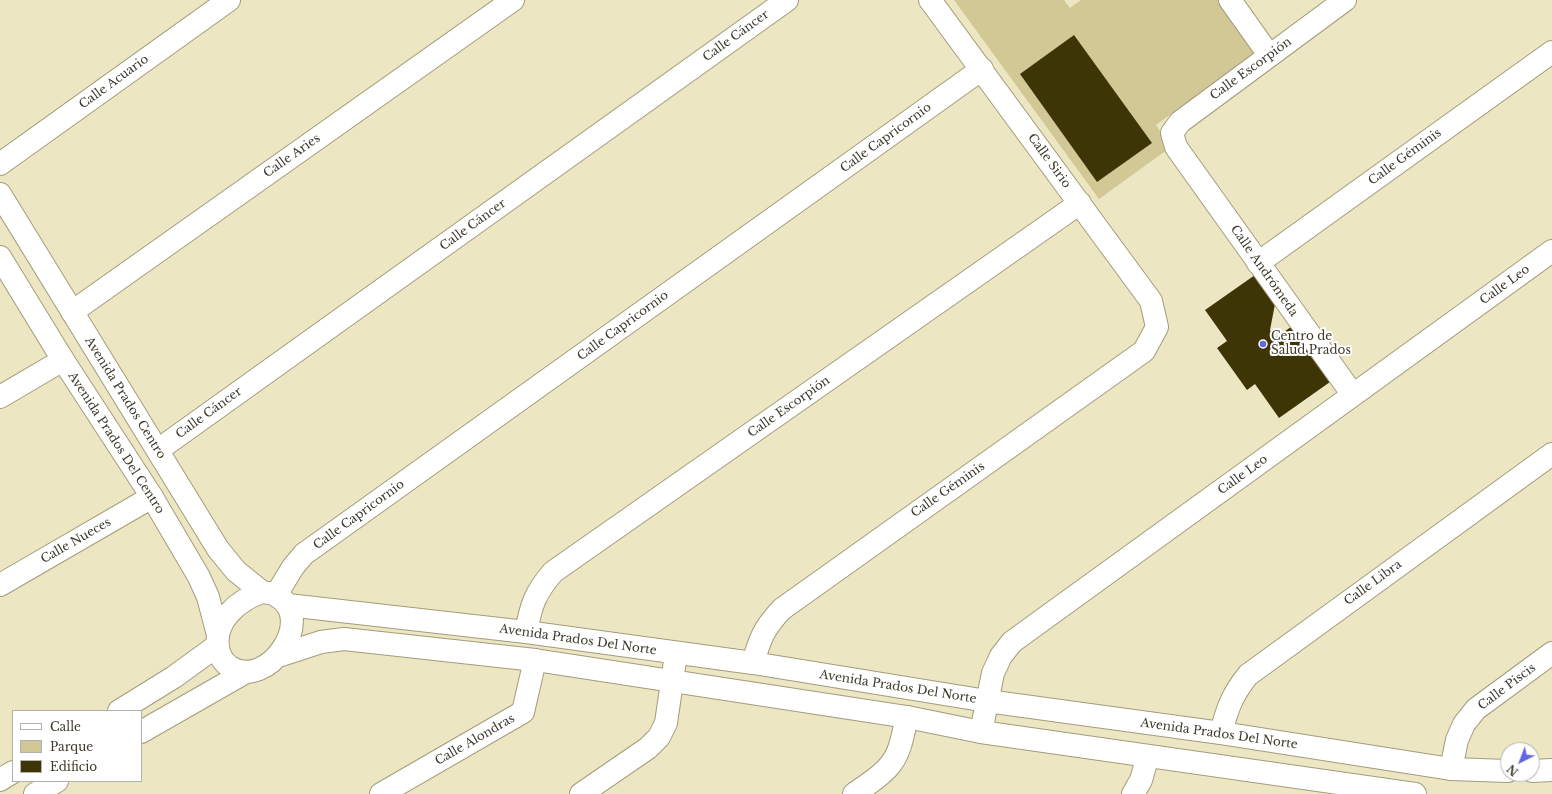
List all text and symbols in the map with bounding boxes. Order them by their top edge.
street label: Calle Cáncer [700,7,772,65]
street label: Calle Escorpión [1208,35,1294,103]
street label: Calle Acuario [76,52,152,112]
street label: Calle Capricornio [838,100,934,176]
street label: Calle Géminis [1366,126,1444,188]
street label: Calle Aries [261,131,323,181]
street label: Calle Sirio [1024,131,1074,191]
street label: Calle Cáncer [437,196,509,254]
street label: Calle Andrómeda [1227,223,1301,319]
street label: Calle Leo [1477,262,1533,308]
street label: Calle Capricornio [575,288,671,364]
place label: Centro de Salud Prados [1271,330,1351,358]
street label: Avenida Prados Centro [81,334,169,462]
marker: Centro de Salud Prados [1258,339,1268,349]
street label: Avenida Prados Del Centro [65,369,167,517]
street label: Calle Escorpión [745,373,833,441]
street label: Calle Cáncer [173,384,245,442]
street label: Calle Leo [1215,452,1271,498]
street label: Calle Géminis [908,459,988,521]
street label: Calle Capricornio [311,477,407,553]
street label: Calle Nueces [38,515,114,567]
street label: Calle Libra [1341,557,1405,609]
street label: Avenida Prados Del Norte [498,622,658,658]
street label: Calle Piscis [1475,661,1539,713]
street label: Avenida Prados Del Norte [818,667,978,707]
legend [12,710,142,782]
street label: Calle Alondras [433,711,517,769]
street label: Avenida Prados Del Norte [1139,716,1299,752]
text: Calle [50,719,81,734]
text: Parque [50,739,93,754]
north arrow [1500,742,1540,782]
text: Edificio [50,759,97,774]
text: N [1504,762,1521,779]

